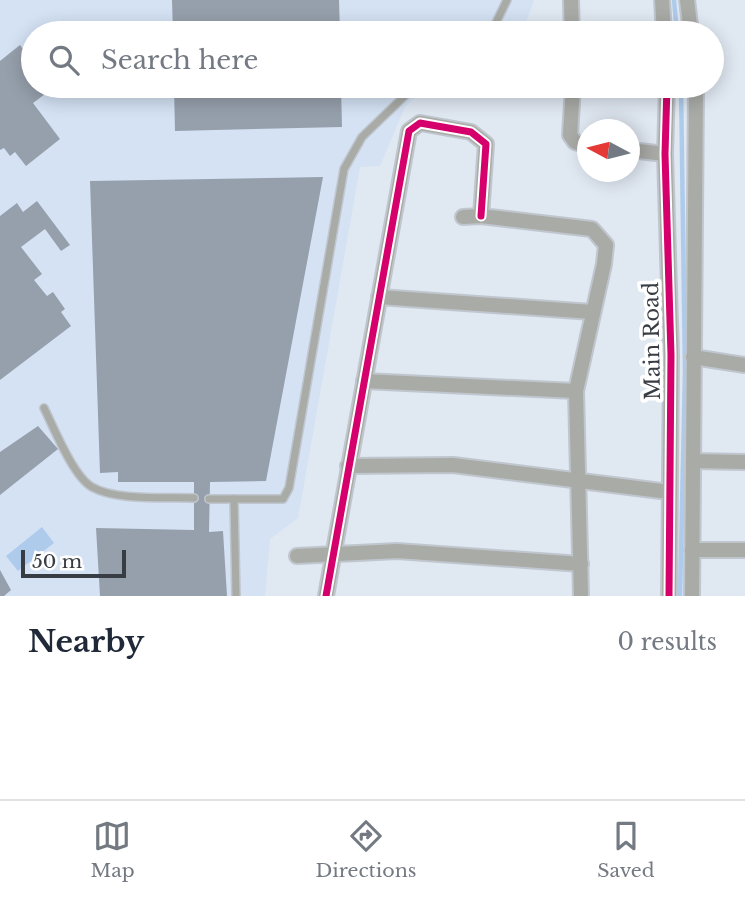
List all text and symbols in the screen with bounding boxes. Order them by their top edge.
search box [21,21,724,98]
icon: search [45,41,83,79]
text: Search here [101,44,258,76]
north arrow [577,119,640,182]
street label: Main Road [638,282,666,400]
scale bar [21,547,126,579]
text: 50 m [32,550,82,573]
text: Nearby [28,623,144,660]
text: 0 results [618,628,717,656]
tab: Map [90,817,135,882]
tab: Directions [315,817,416,882]
tab: Saved [597,817,655,882]

